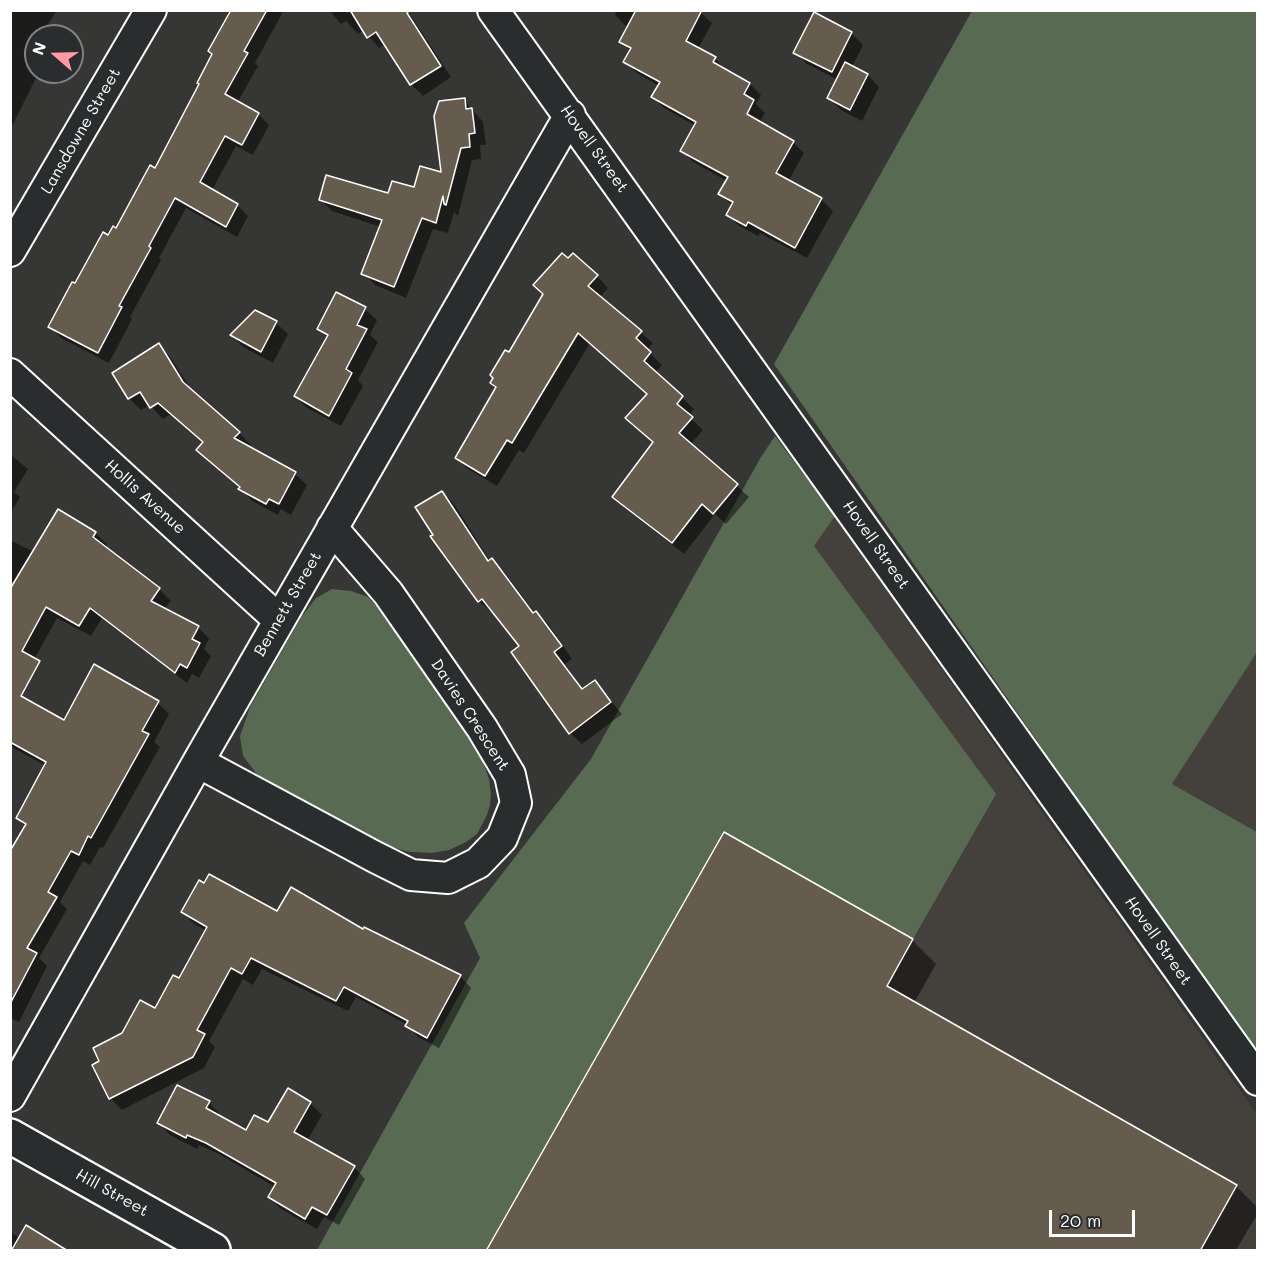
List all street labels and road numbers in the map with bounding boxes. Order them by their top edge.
street label: Lansdowne Street [37,65,125,197]
street label: Hovell Street [556,102,632,196]
street label: Hollis Avenue [101,456,189,538]
street label: Hovell Street [838,497,914,593]
street label: Bennett Street [250,548,326,660]
street label: Davies Crescent [427,655,513,775]
street label: Hovell Street [1120,893,1196,989]
street label: Hill Street [72,1165,152,1221]

